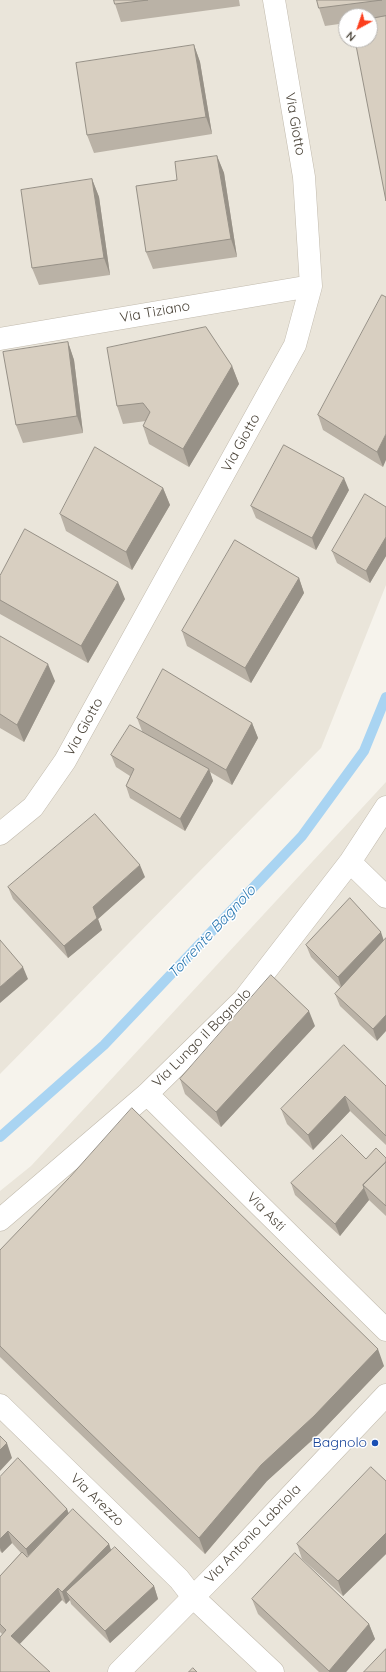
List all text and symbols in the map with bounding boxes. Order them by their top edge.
north arrow [338,8,378,48]
text: N [343,28,359,44]
street label: Via Giotto [281,91,309,157]
street label: Via Tiziano [119,298,191,326]
street label: Via Giotto [218,411,264,475]
street label: Via Giotto [61,695,107,759]
water label: Torrente Bagnolo [164,882,260,982]
street label: Via Lungo il Bagnolo [149,985,255,1091]
street label: Via Asti [243,1189,289,1235]
place label: Bagnolo [313,1435,367,1451]
marker: Bagnolo [370,1438,380,1448]
street label: Via Arezzo [67,1470,127,1530]
street label: Via Antonio Labriola [201,1481,305,1587]

